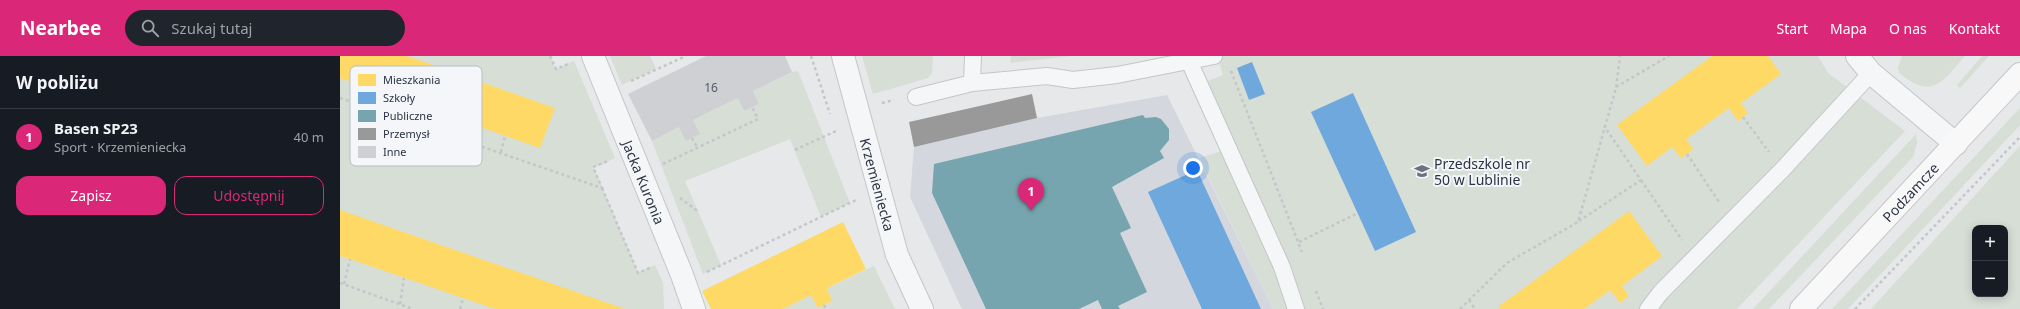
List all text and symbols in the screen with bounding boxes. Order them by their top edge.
search box [125,10,405,46]
text: Nearbee [20,15,101,41]
icon: search [139,17,161,39]
text: Szukaj tutaj [171,18,253,38]
text: Start [1777,19,1808,38]
text: Mapa [1830,19,1867,38]
text: O nas [1889,19,1927,38]
text: Kontakt [1949,19,2000,38]
legend [350,66,482,166]
text: W pobliżu [16,71,99,94]
text: Mieszkania [383,72,440,87]
house number: 16 [704,79,718,96]
text: Szkoły [383,90,416,105]
text: Publiczne [383,108,432,123]
text: Basen SP23 [54,118,138,138]
text: Przemysł [383,126,430,141]
text: 1 [25,128,33,146]
text: 40 m [294,128,324,146]
street label: Jacka Kuronia [618,135,670,227]
street label: Krzemieniecka [856,136,900,233]
text: Sport · Krzemieniecka [54,138,186,156]
text: Inne [383,144,407,159]
place label: Przedszkole nr 50 w Lublinie [1434,154,1530,189]
your location [1183,158,1203,178]
street label: Podzamcze [1878,158,1942,226]
school or university icon: Przedszkole nr 50 w Lublinie [1413,162,1431,180]
button: Zapisz [16,176,166,215]
button: Udostępnij [174,176,324,215]
pin: 1 [1018,178,1044,211]
map controls [1972,225,2008,297]
button: + [1972,225,2008,261]
button: − [1972,261,2008,297]

